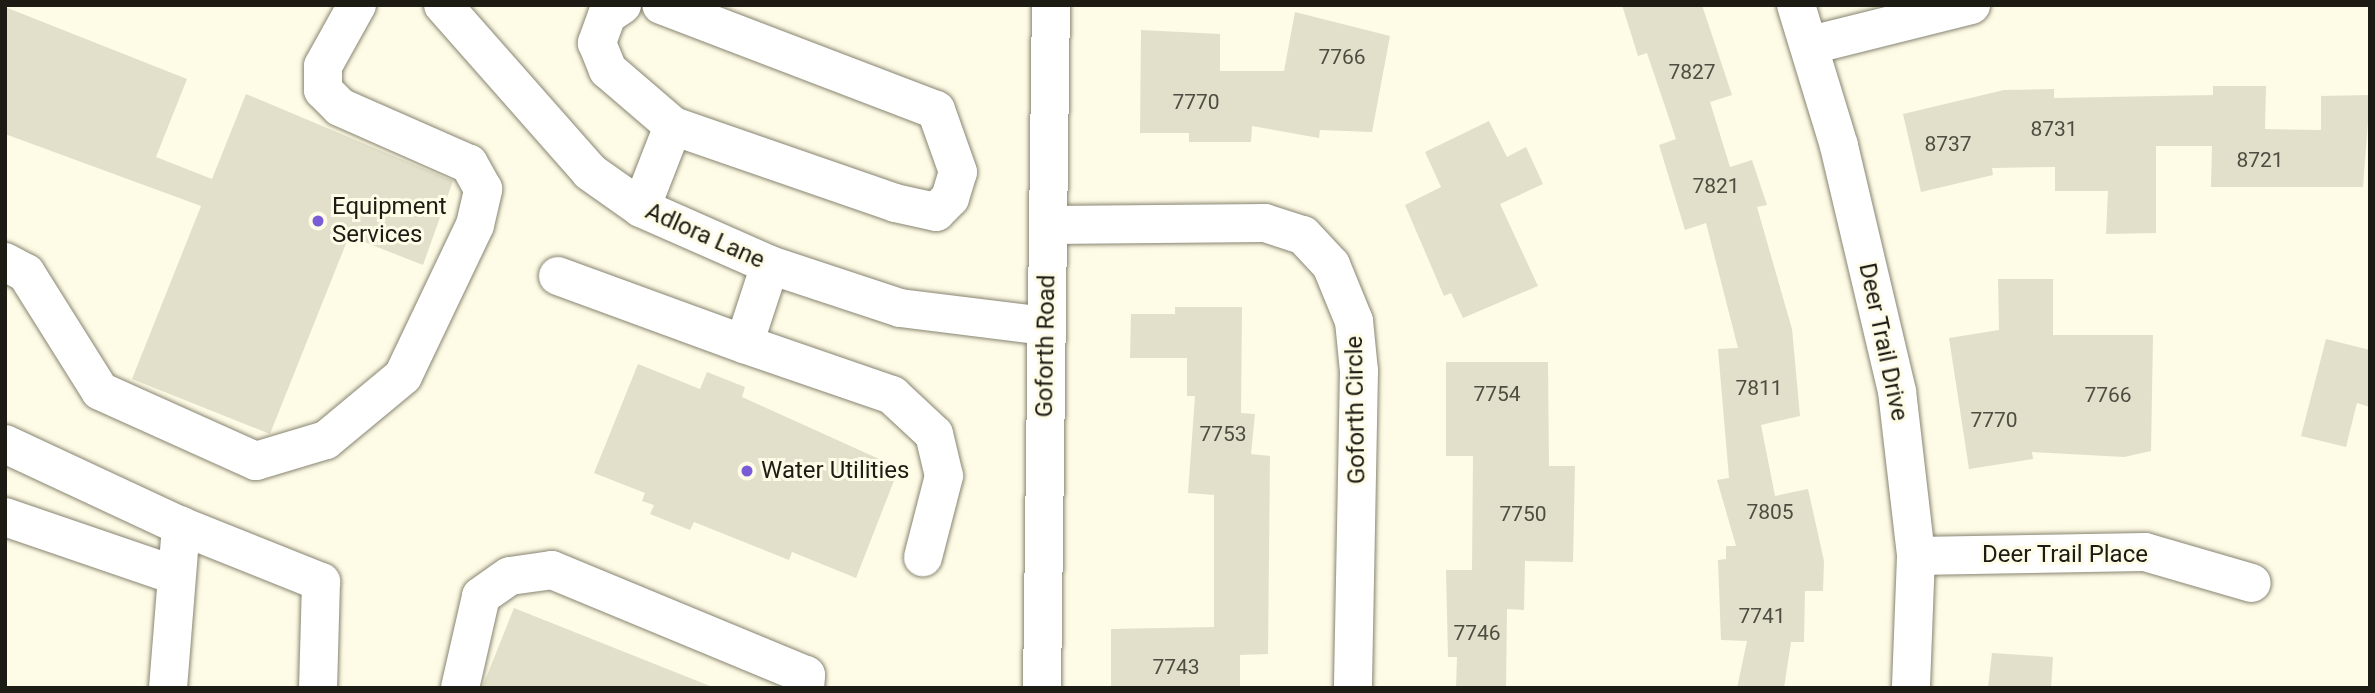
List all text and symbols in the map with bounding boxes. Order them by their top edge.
house number: 7766 [1318,44,1366,70]
house number: 7827 [1668,59,1716,85]
house number: 7770 [1172,89,1220,115]
house number: 8731 [2030,116,2078,142]
house number: 8737 [1924,131,1972,157]
house number: 8721 [2236,147,2284,173]
house number: 7821 [1692,173,1740,199]
place label: Equipment Services [332,193,446,249]
street label: Adlora Lane [641,197,769,275]
marker: Equipment Services [310,213,326,229]
street label: Deer Trail Drive [1852,260,1914,424]
street label: Goforth Road [1030,274,1062,418]
street label: Goforth Circle [1340,336,1372,484]
house number: 7811 [1735,375,1783,401]
house number: 7754 [1473,381,1521,407]
house number: 7766 [2084,382,2132,408]
house number: 7770 [1970,407,2018,433]
house number: 7753 [1199,421,1247,447]
place label: Water Utilities [761,457,909,485]
marker: Water Utilities [739,463,755,479]
house number: 7805 [1746,499,1794,525]
house number: 7750 [1499,501,1547,527]
street label: Deer Trail Place [1982,541,2148,569]
house number: 7741 [1738,603,1786,629]
house number: 7746 [1453,620,1501,646]
house number: 7743 [1152,654,1200,680]

